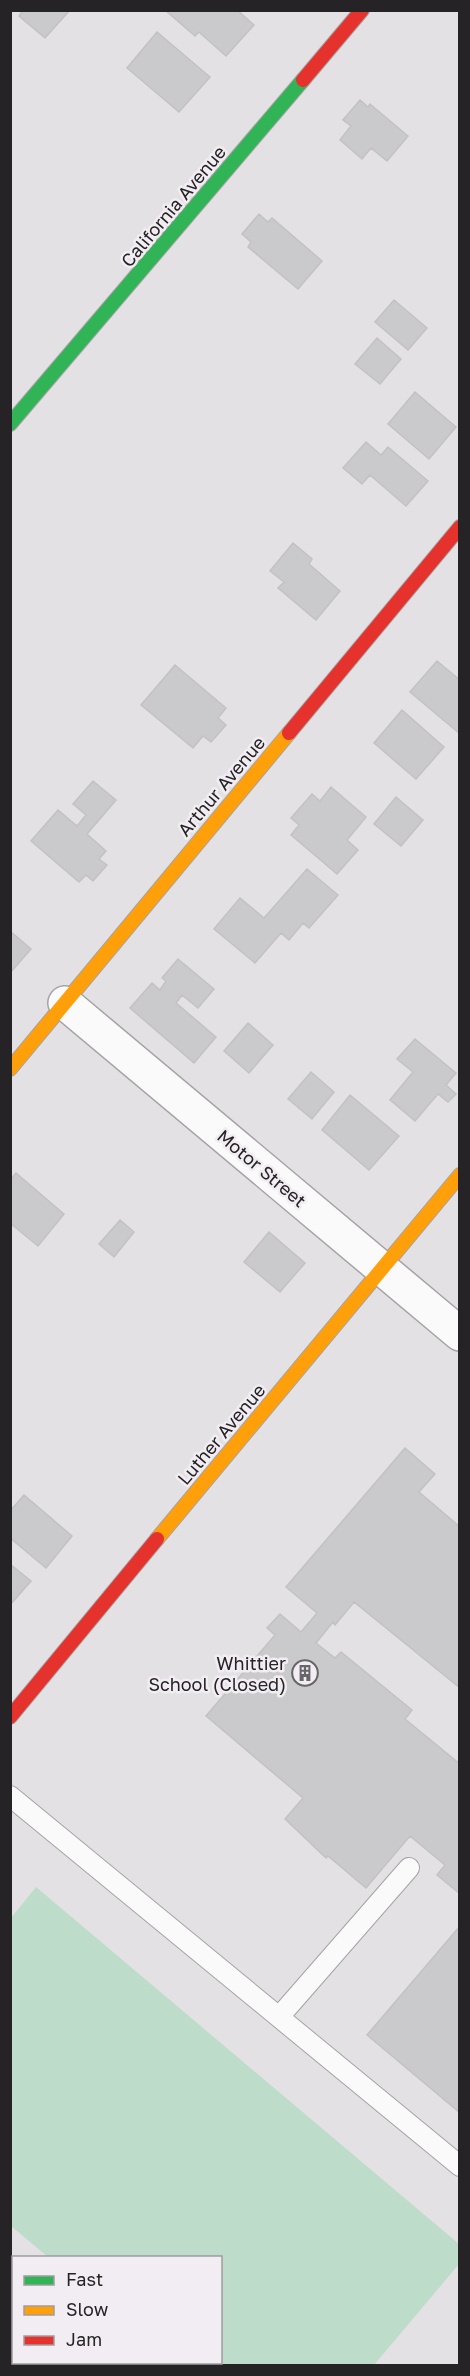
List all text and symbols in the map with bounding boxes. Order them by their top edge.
street label: California Avenue [116,141,230,271]
street label: Arthur Avenue [173,732,269,840]
street label: Motor Street [213,1125,311,1211]
street label: Luther Avenue [173,1379,269,1489]
place label: Whittier School (Closed) [148,1652,286,1695]
building icon: Whittier School (Closed) [290,1658,320,1688]
legend [12,2256,222,2364]
text: Fast [66,2268,103,2290]
text: Slow [66,2298,109,2320]
text: Jam [66,2328,102,2350]

